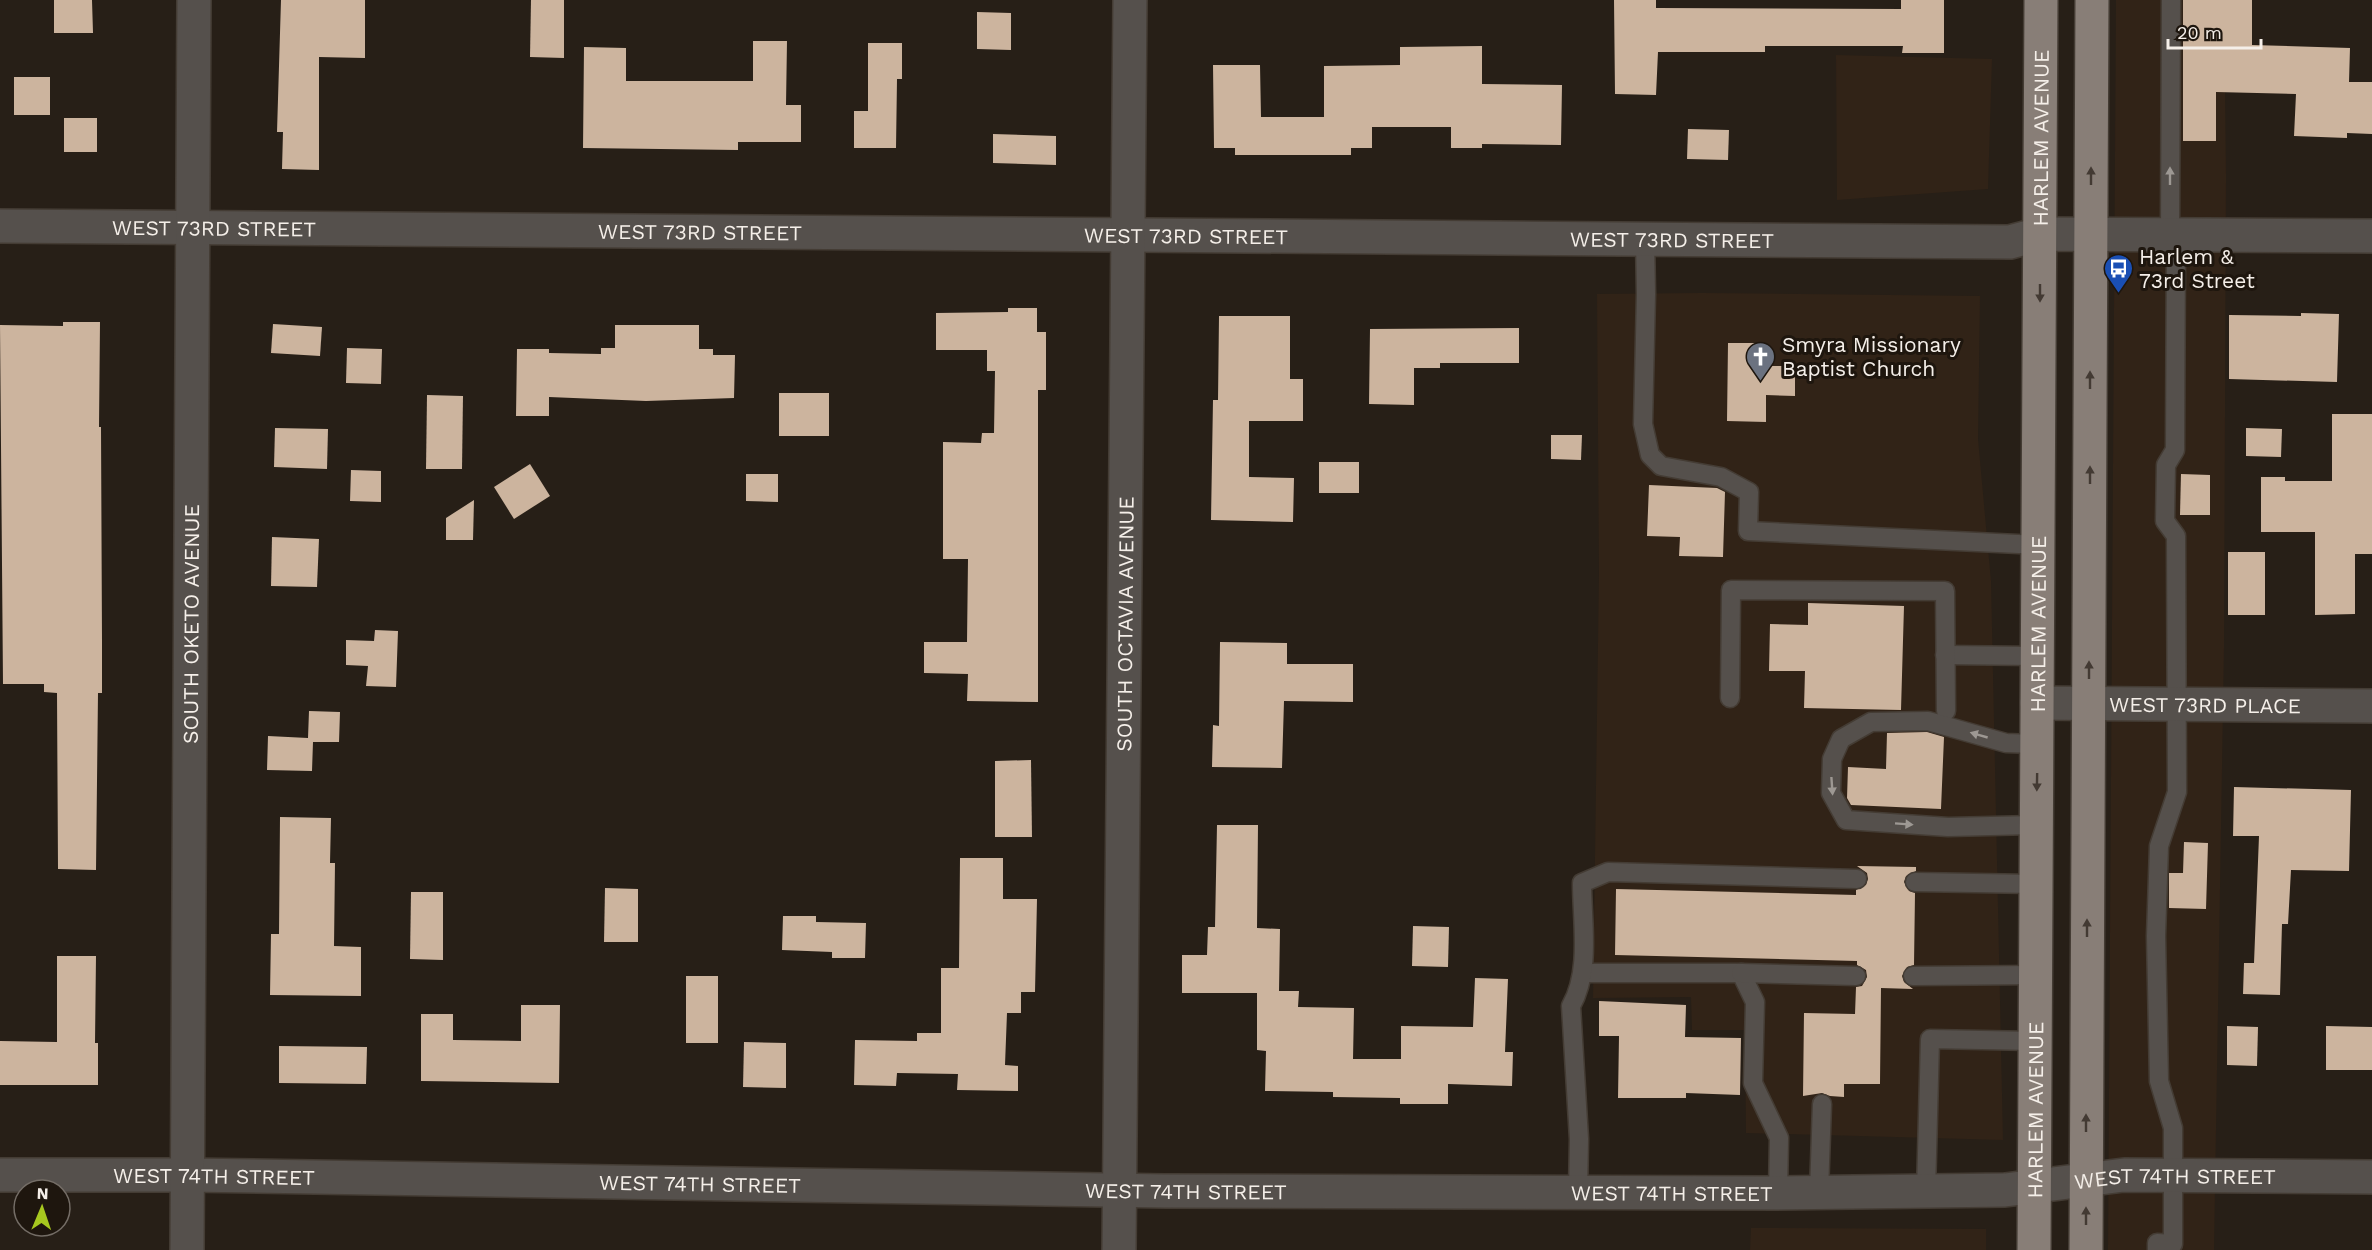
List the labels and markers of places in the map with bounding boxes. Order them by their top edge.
place label: Harlem & 73rd Street [2139,244,2255,293]
bus stop icon: Harlem & 73rd Street [2102,252,2134,294]
place label: Smyra Missionary Baptist Church [1782,332,1961,381]
church icon: Smyra Missionary Baptist Church [1745,340,1777,382]

